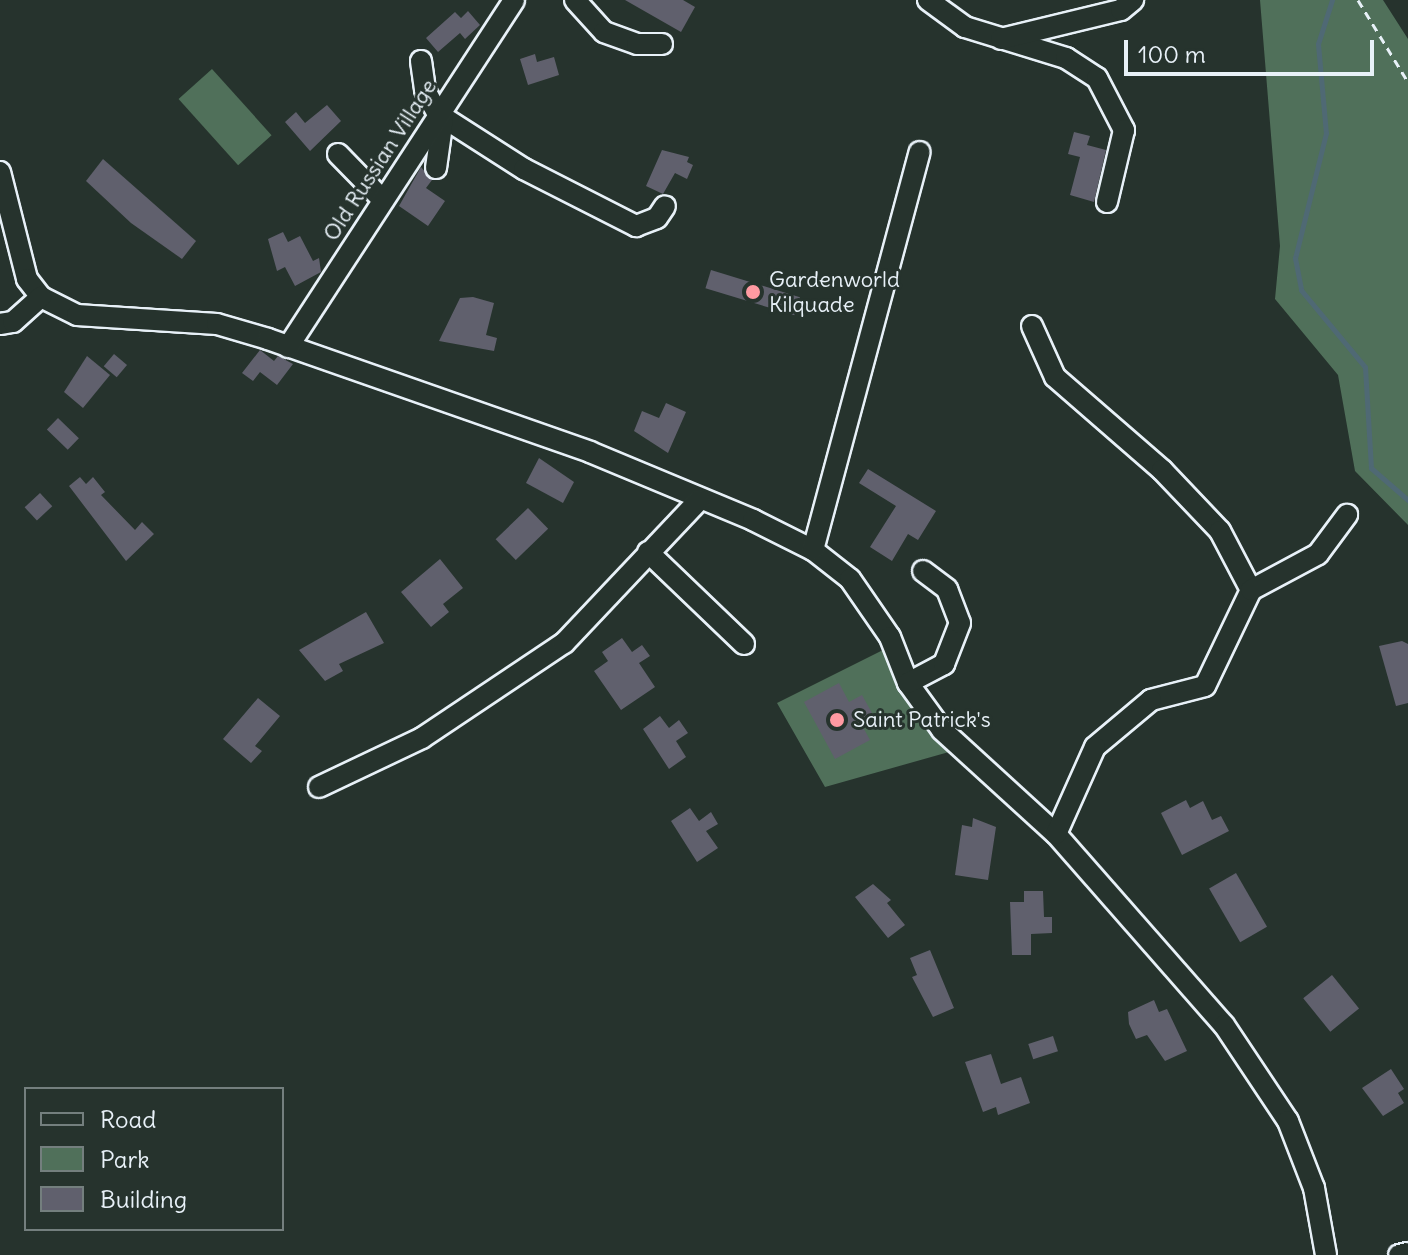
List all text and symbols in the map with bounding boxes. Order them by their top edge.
scale bar [1128,24,1378,74]
text: 100 m [1138,39,1206,69]
street label: Old Russian Village [318,74,442,246]
place label: Gardenworld Kilquade [769,266,900,318]
marker: Gardenworld Kilquade [744,283,762,301]
place label: Saint Patrick's [853,707,991,733]
marker: Saint Patrick's [828,711,846,729]
legend [24,1087,284,1231]
text: Road [100,1104,156,1134]
text: Park [100,1144,150,1174]
text: Building [100,1184,187,1214]

